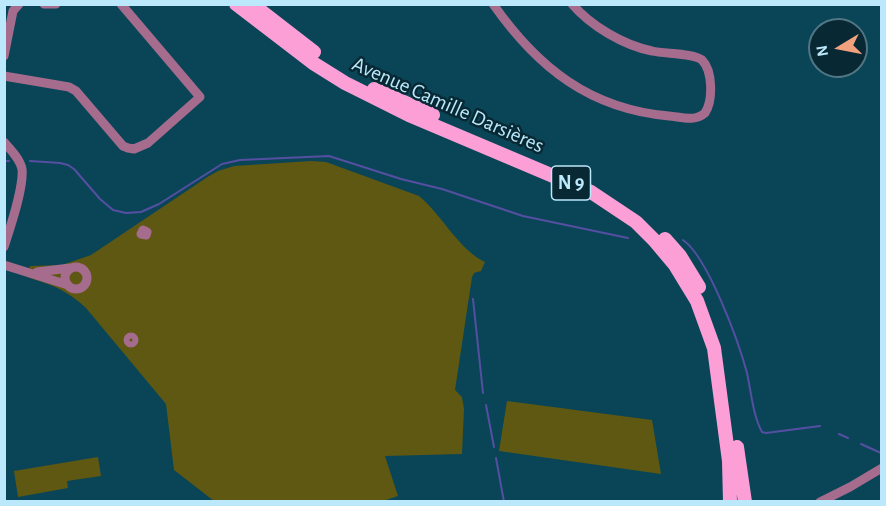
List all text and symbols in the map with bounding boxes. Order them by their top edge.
north arrow [808,18,868,78]
text: N [813,44,831,58]
street label: Avenue Camille Darsières [348,51,548,159]
road number: N 9 [552,166,590,200]

